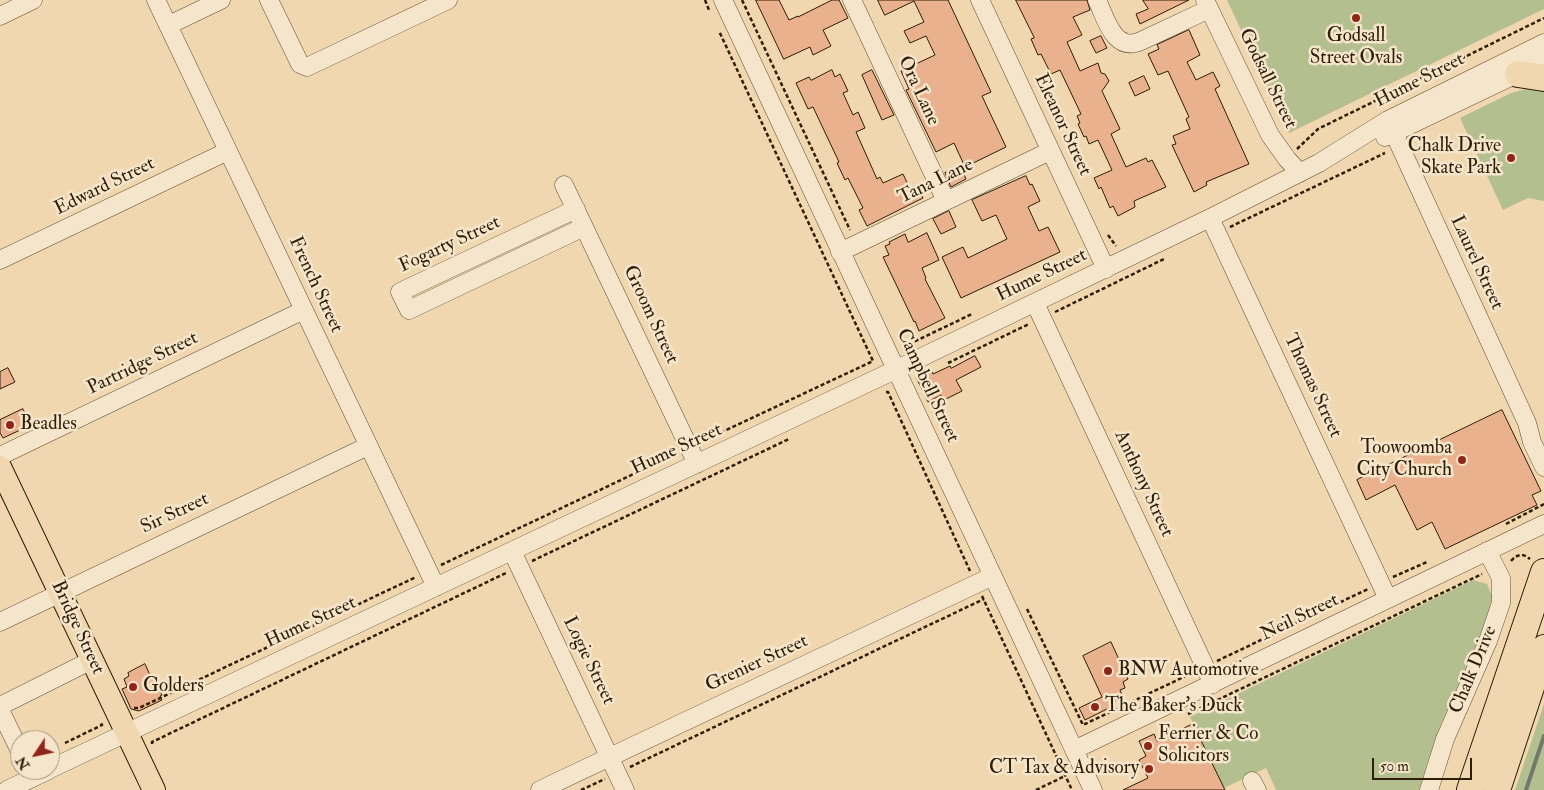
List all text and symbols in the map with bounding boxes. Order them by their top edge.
marker: Godsall Street Ovals [1350,12,1362,24]
street label: Godsall Street [1233,25,1301,133]
place label: Godsall Street Ovals [1310,26,1402,70]
street label: Hume Street [1371,49,1469,113]
street label: Ora Lane [892,53,944,129]
street label: Eleanor Street [1028,70,1096,180]
place label: Chalk Drive Skate Park [1408,136,1501,180]
marker: Chalk Drive Skate Park [1505,152,1517,164]
street label: Edward Street [51,153,159,221]
street label: Tana Lane [895,154,977,210]
street label: Fogarty Street [396,212,504,278]
street label: Laurel Street [1444,212,1508,314]
street label: French Street [283,233,347,337]
street label: Hume Street [993,244,1091,308]
street label: Groom Street [617,262,683,368]
street label: Campbell Street [891,326,963,446]
street label: Partridge Street [84,327,202,401]
street label: Thomas Street [1278,330,1346,442]
place label: Beadles [20,414,77,436]
marker: Beadles [4,419,16,431]
street label: Hume Street [628,419,726,481]
street label: Anthony Street [1108,427,1178,541]
place label: Toowoomba City Church [1357,438,1452,482]
marker: Toowoomba City Church [1456,454,1468,466]
street label: Sir Street [137,488,213,540]
street label: Bridge Street [45,577,109,679]
street label: Neil Street [1257,589,1343,647]
street label: Hume Street [262,592,360,654]
street label: Logie Street [557,613,619,709]
street label: Chalk Drive [1445,623,1503,717]
street label: Grenier Street [702,630,812,698]
place label: BNW Automotive [1118,660,1259,682]
marker: BNW Automotive [1102,665,1114,677]
place label: Golders [143,676,204,698]
marker: Golders [127,681,139,693]
place label: The Baker's Duck [1105,696,1242,718]
marker: The Baker's Duck [1089,701,1101,713]
place label: Ferrier & Co Solicitors [1158,724,1259,768]
north arrow [10,730,60,780]
marker: Ferrier & Co Solicitors [1142,740,1154,752]
scale bar [1374,748,1474,780]
text: N [12,753,34,773]
text: 50 m [1380,757,1409,776]
place label: CT Tax & Advisory [989,758,1139,780]
marker: CT Tax & Advisory [1143,763,1155,775]

